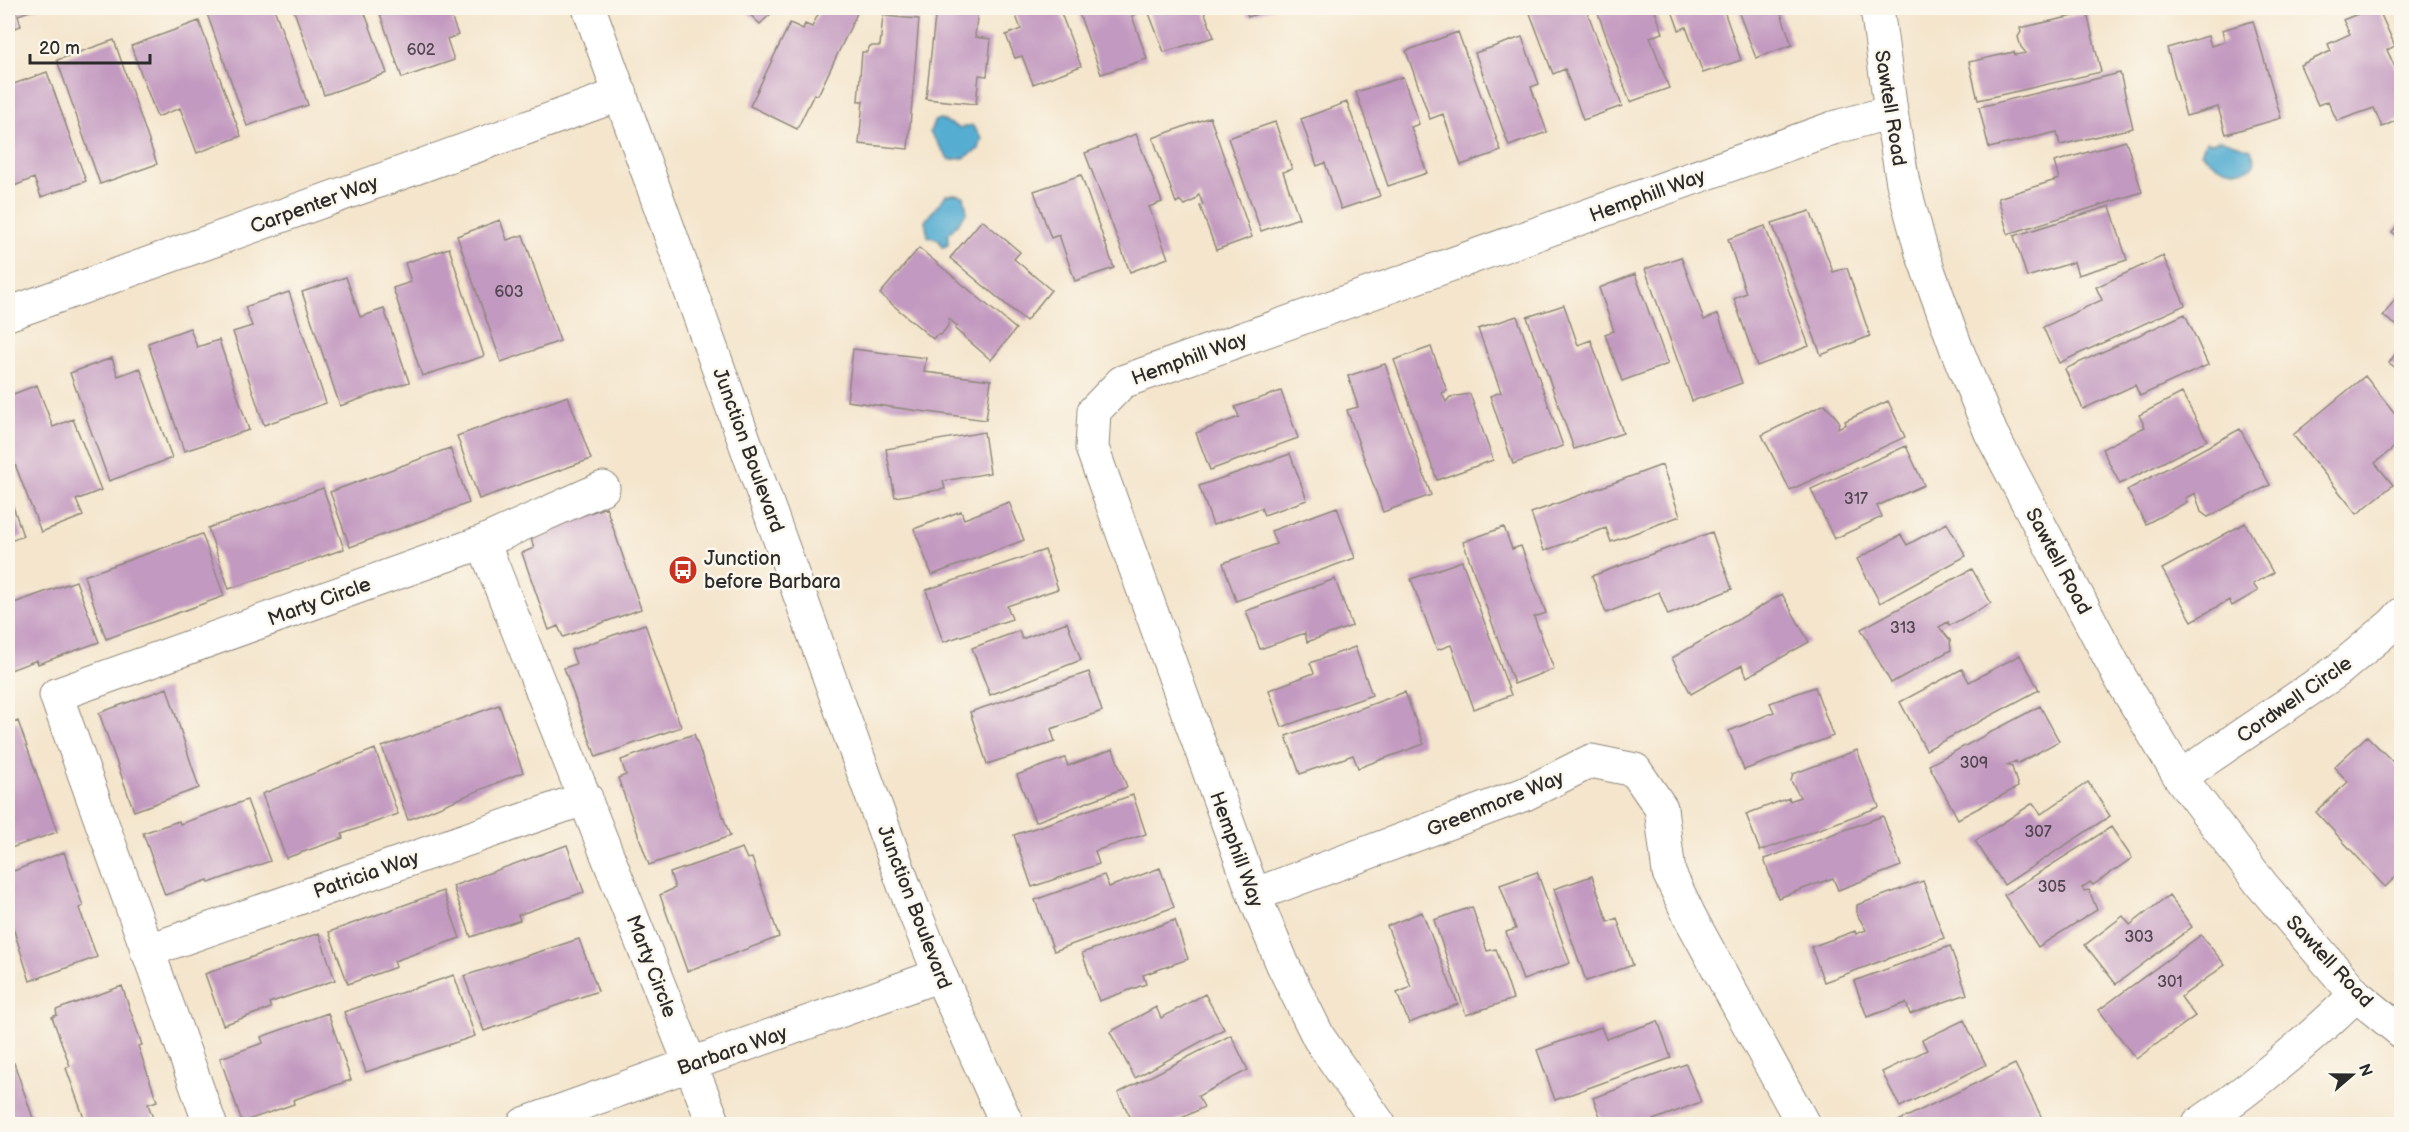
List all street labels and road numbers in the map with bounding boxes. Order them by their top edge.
street label: Sawtell Road [1869,48,1911,168]
street label: Hemphill Way [1586,164,1708,228]
street label: Carpenter Way [247,171,381,239]
street label: Hemphill Way [1128,327,1250,391]
street label: Junction Boulevard [707,365,789,536]
street label: Sawtell Road [2020,504,2096,619]
street label: Marty Circle [265,572,374,632]
street label: Cordwell Circle [2232,651,2357,748]
street label: Greenmore Way [1423,766,1567,842]
street label: Hemphill Way [1204,788,1268,910]
street label: Junction Boulevard [872,822,956,993]
street label: Patricia Way [310,846,422,904]
street label: Sawtell Road [2281,911,2378,1013]
street label: Marty Circle [621,912,682,1021]
street label: Barbara Way [674,1021,791,1081]

